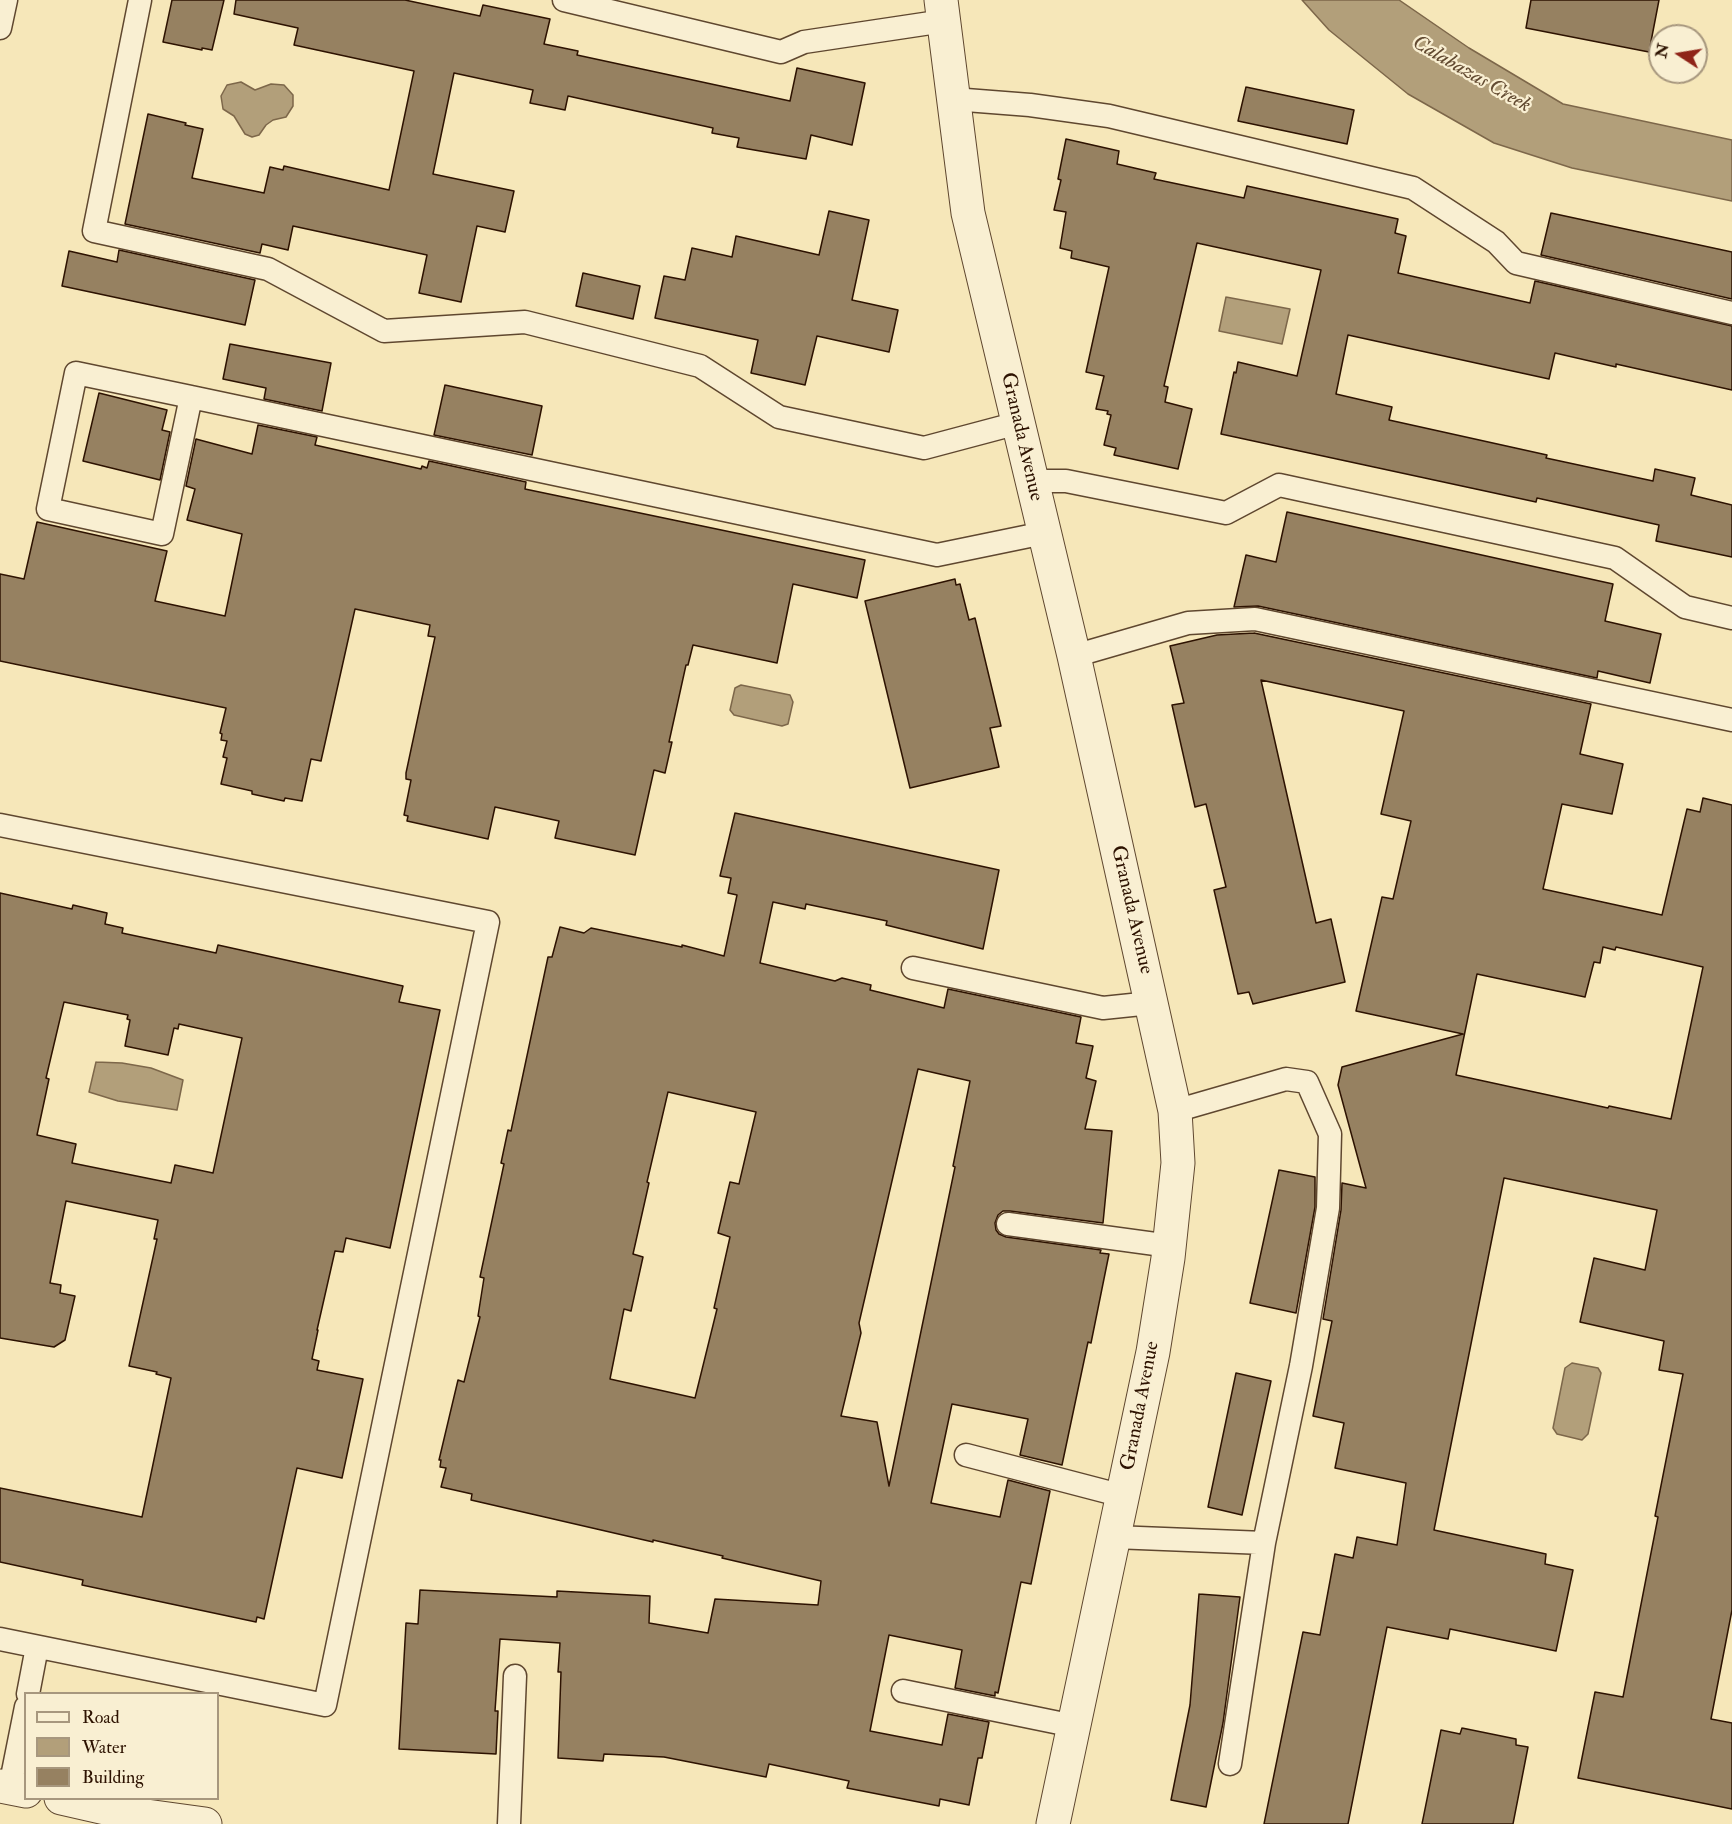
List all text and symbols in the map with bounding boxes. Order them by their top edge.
north arrow [1648,24,1708,84]
water label: Calabazas Creek [1407,31,1535,119]
text: N [1651,42,1674,60]
street label: Granada Avenue [995,370,1047,504]
street label: Granada Avenue [1105,843,1157,977]
street label: Granada Avenue [1117,1339,1165,1473]
legend [24,1692,219,1800]
text: Road [82,1706,120,1729]
text: Water [82,1736,126,1759]
text: Building [82,1766,144,1789]

